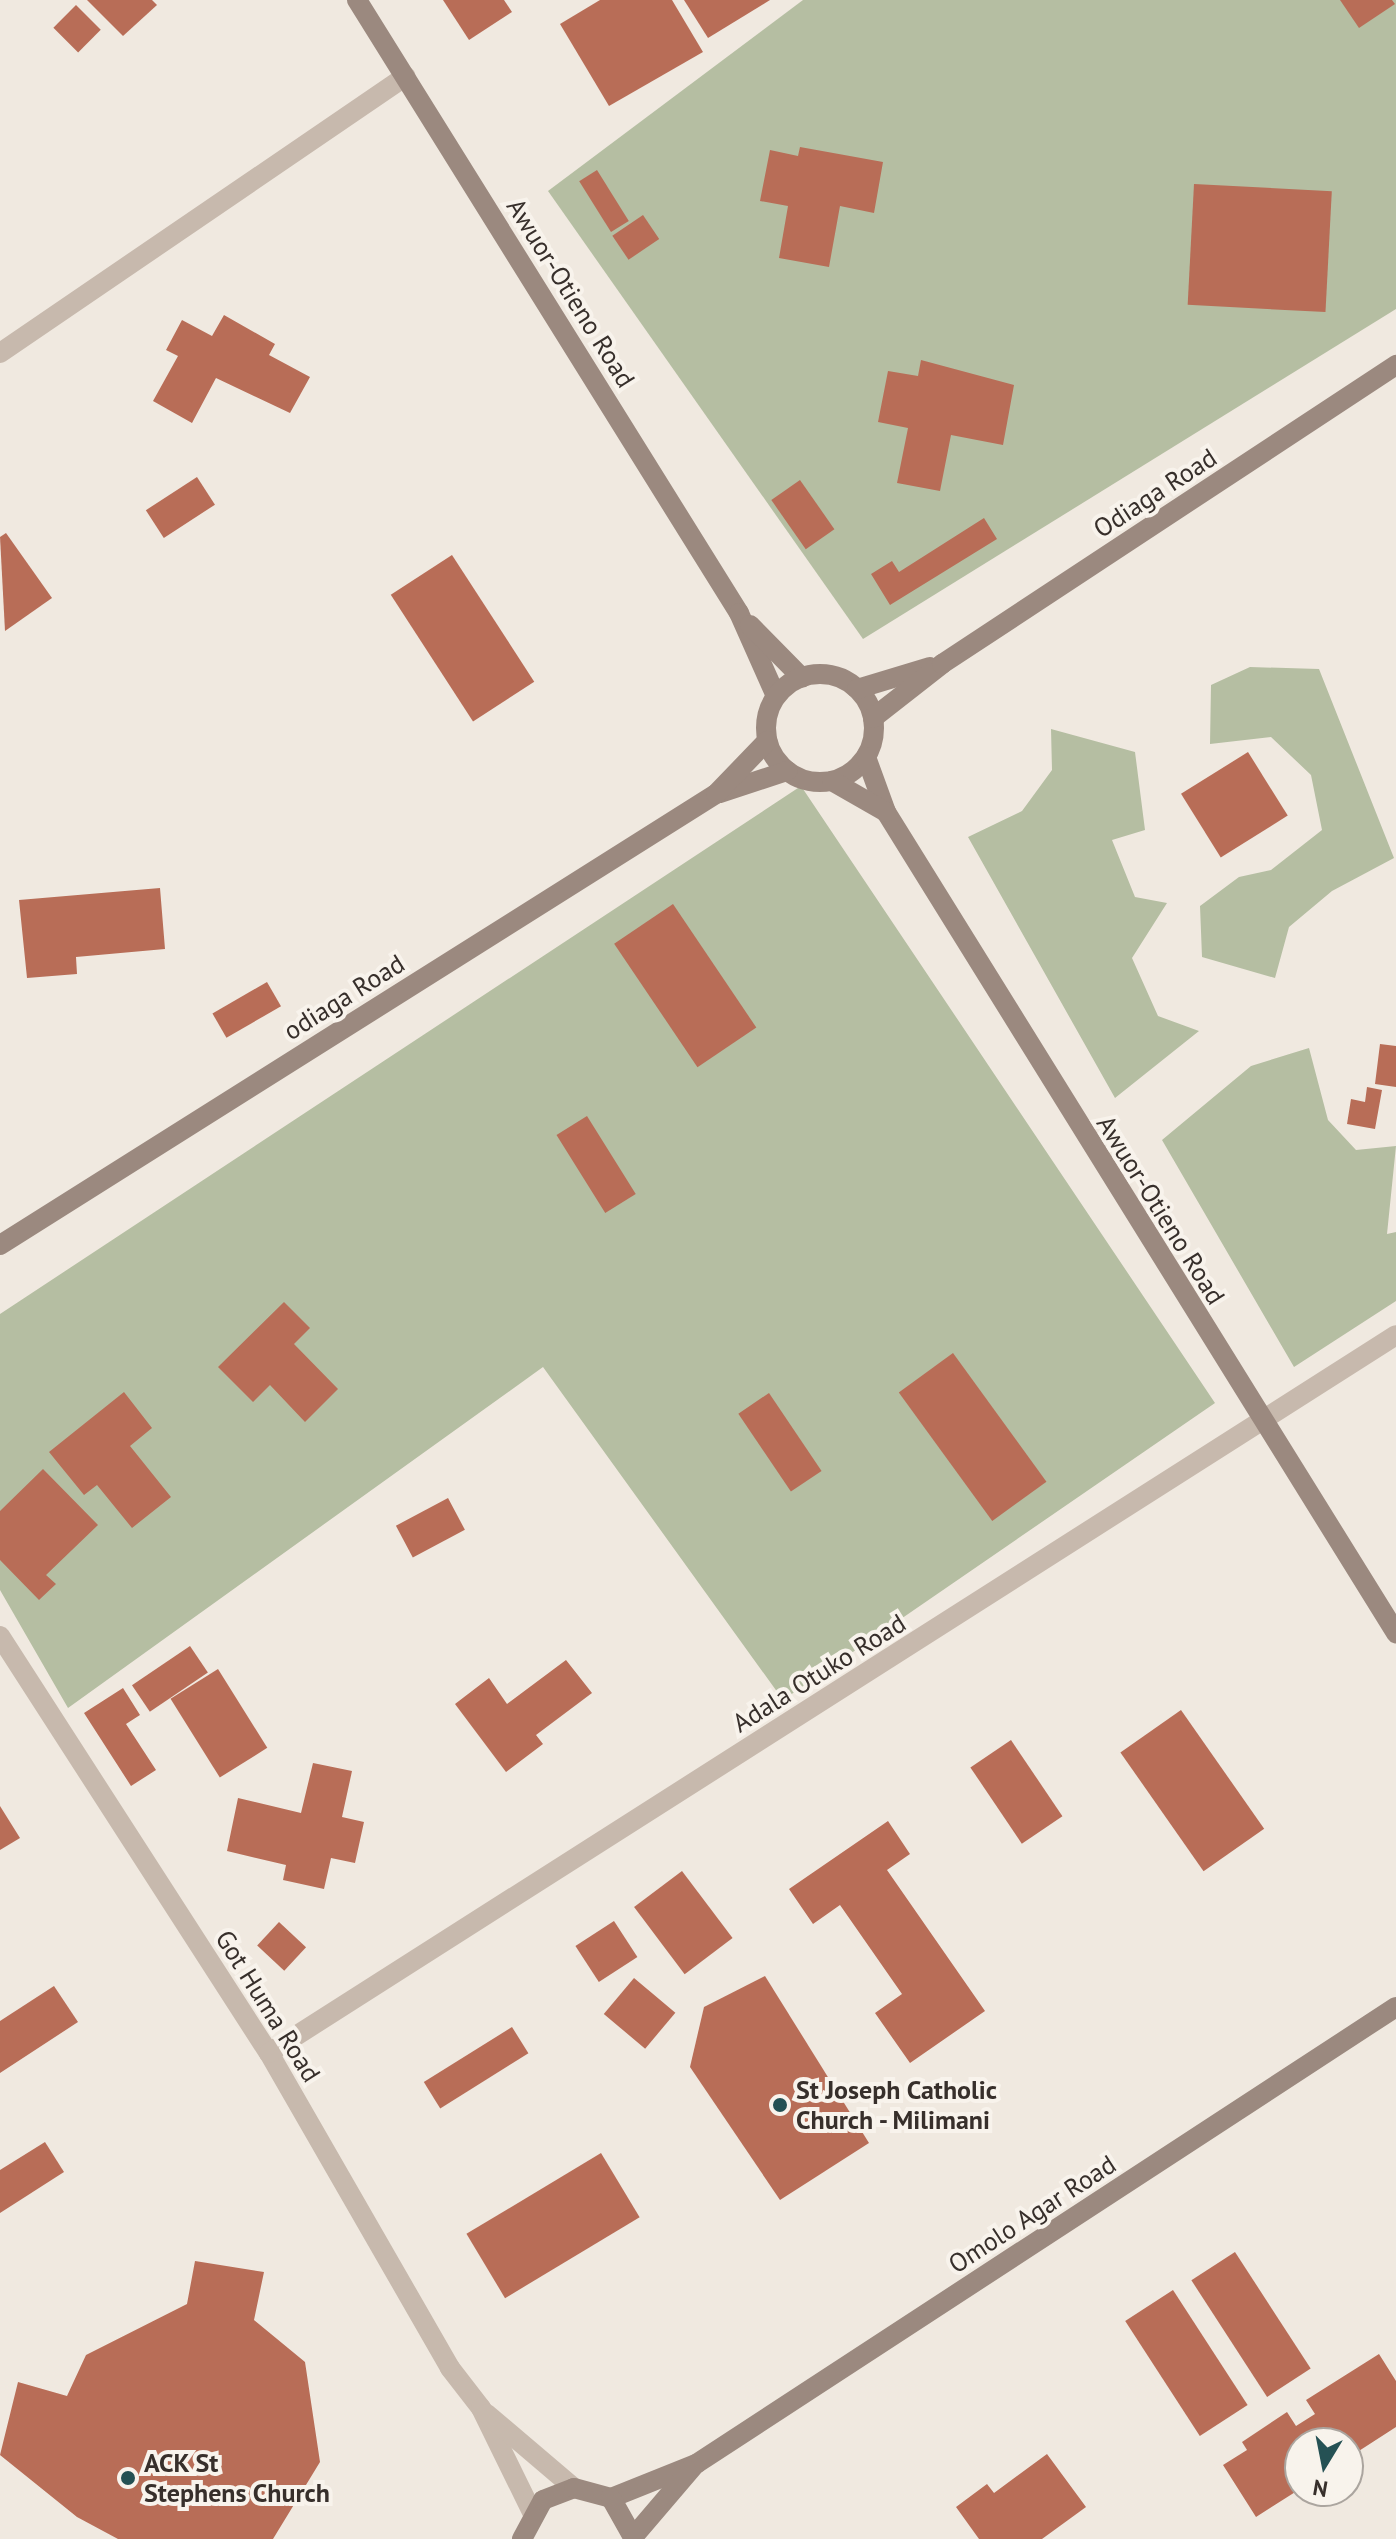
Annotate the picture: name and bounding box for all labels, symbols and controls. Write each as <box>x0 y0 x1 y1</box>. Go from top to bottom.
street label: Awuor-Otieno Road <box>500 193 642 393</box>
street label: Odiaga Road <box>1088 442 1222 544</box>
street label: odiaga Road <box>278 948 410 1046</box>
street label: Awuor-Otieno Road <box>1090 1110 1232 1310</box>
street label: Adala Otuko Road <box>727 1607 911 1739</box>
street label: Got Huma Road <box>209 1924 327 2088</box>
place label: St Joseph Catholic Church - Milimani <box>796 2074 997 2136</box>
marker: St Joseph Catholic Church - Milimani <box>771 2096 789 2114</box>
street label: Omolo Agar Road <box>942 2148 1122 2280</box>
north arrow <box>1284 2427 1364 2507</box>
place label: ACK St Stephens Church <box>144 2447 330 2508</box>
marker: ACK St Stephens Church <box>119 2469 137 2487</box>
text: N <box>1311 2474 1330 2504</box>

